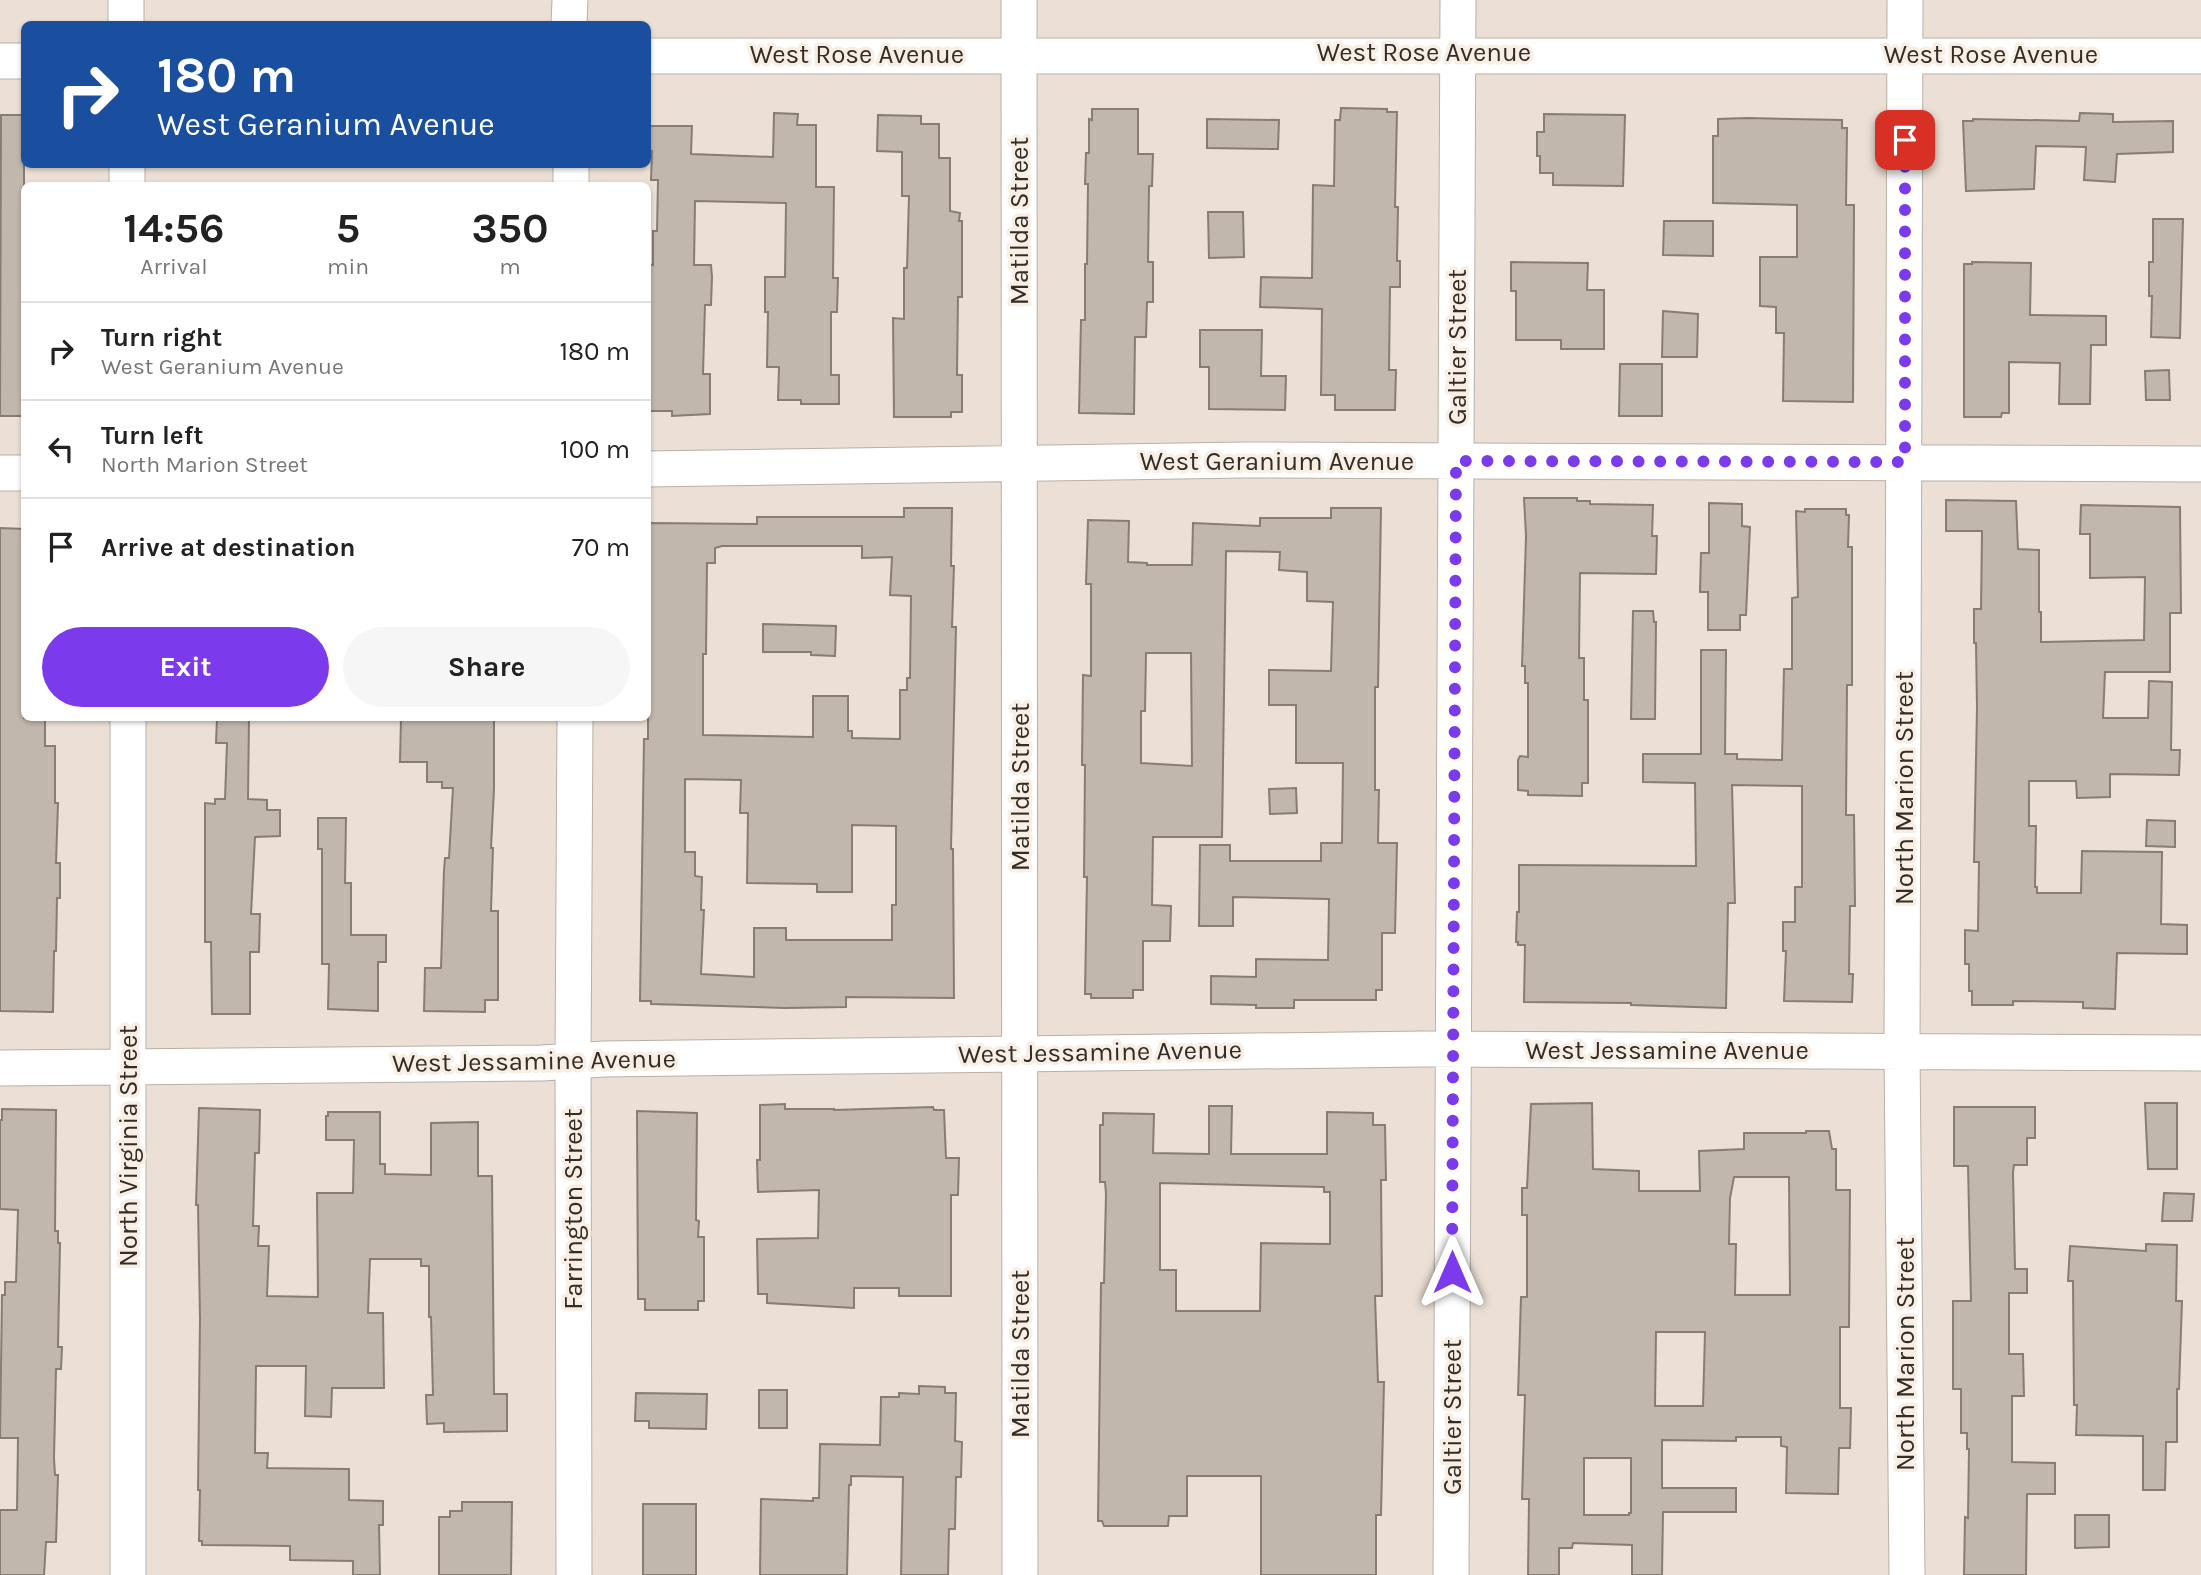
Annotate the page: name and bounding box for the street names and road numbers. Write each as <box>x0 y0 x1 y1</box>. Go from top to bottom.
street label: West Rose Avenue <box>1317 37 1531 68</box>
street label: West Rose Avenue <box>750 39 964 70</box>
street label: West Rose Avenue <box>1884 39 2098 70</box>
street label: Matilda Street <box>1004 137 1035 305</box>
street label: Galtier Street <box>1442 269 1473 425</box>
street label: West Geranium Avenue <box>1140 446 1414 477</box>
street label: North Marion Street <box>1889 671 1920 905</box>
street label: Matilda Street <box>1005 703 1036 871</box>
street label: North Virginia Street <box>113 1025 144 1267</box>
street label: West Jessamine Avenue <box>958 1034 1242 1070</box>
street label: West Jessamine Avenue <box>1525 1035 1809 1066</box>
street label: West Jessamine Avenue <box>392 1043 676 1079</box>
street label: Farrington Street <box>558 1108 589 1310</box>
street label: North Marion Street <box>1890 1237 1921 1471</box>
street label: Matilda Street <box>1005 1270 1036 1438</box>
street label: Galtier Street <box>1437 1339 1468 1495</box>

